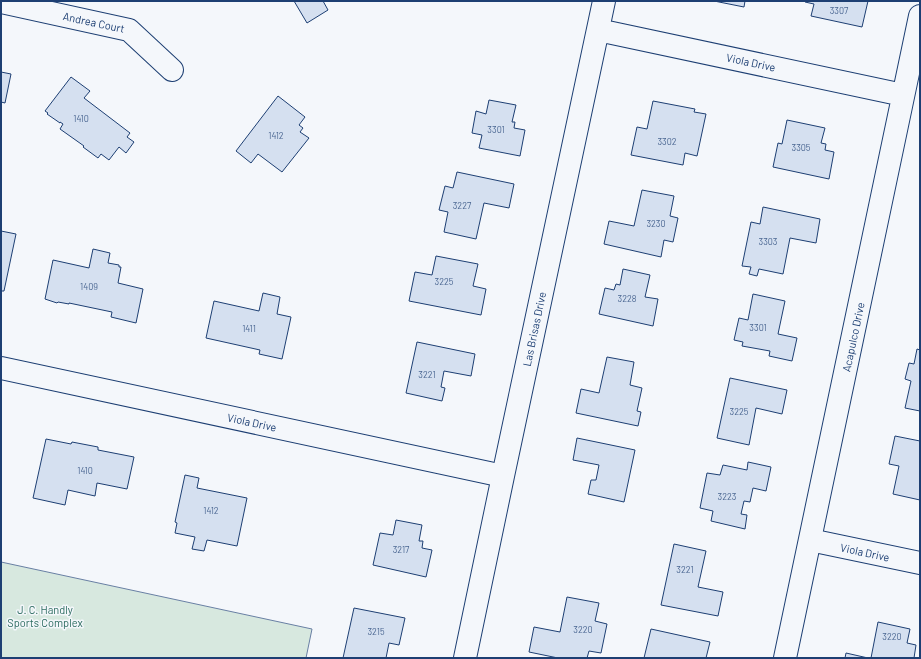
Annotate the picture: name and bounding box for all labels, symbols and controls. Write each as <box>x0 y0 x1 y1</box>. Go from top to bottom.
house number: 3307 <box>830 5 849 16</box>
street label: Andrea Court <box>62 9 126 35</box>
street label: Viola Drive <box>725 50 777 74</box>
house number: 1410 <box>73 113 89 124</box>
house number: 3301 <box>487 124 505 135</box>
house number: 1412 <box>268 130 284 141</box>
house number: 3302 <box>657 136 677 147</box>
house number: 3305 <box>792 142 811 153</box>
house number: 3227 <box>453 200 472 211</box>
house number: 3230 <box>646 218 666 229</box>
house number: 3303 <box>759 236 778 247</box>
house number: 3225 <box>435 276 454 287</box>
house number: 1409 <box>80 281 98 292</box>
street label: Las Brisas Drive <box>520 290 548 368</box>
house number: 3228 <box>618 293 637 304</box>
street label: Acapulco Drive <box>839 301 867 373</box>
house number: 3301 <box>749 322 767 333</box>
house number: 1411 <box>242 323 256 334</box>
house number: 3221 <box>418 369 436 380</box>
house number: 3225 <box>730 406 749 417</box>
street label: Viola Drive <box>226 410 278 434</box>
house number: 1410 <box>77 465 93 476</box>
house number: 3223 <box>718 491 737 502</box>
house number: 1412 <box>203 505 219 516</box>
street label: Viola Drive <box>839 540 891 564</box>
house number: 3217 <box>393 544 410 555</box>
house number: 3221 <box>676 564 694 575</box>
park label: J. C. Handly Sports Complex <box>7 603 83 629</box>
house number: 3220 <box>573 624 593 635</box>
house number: 3215 <box>367 626 385 637</box>
house number: 3220 <box>882 631 902 642</box>

